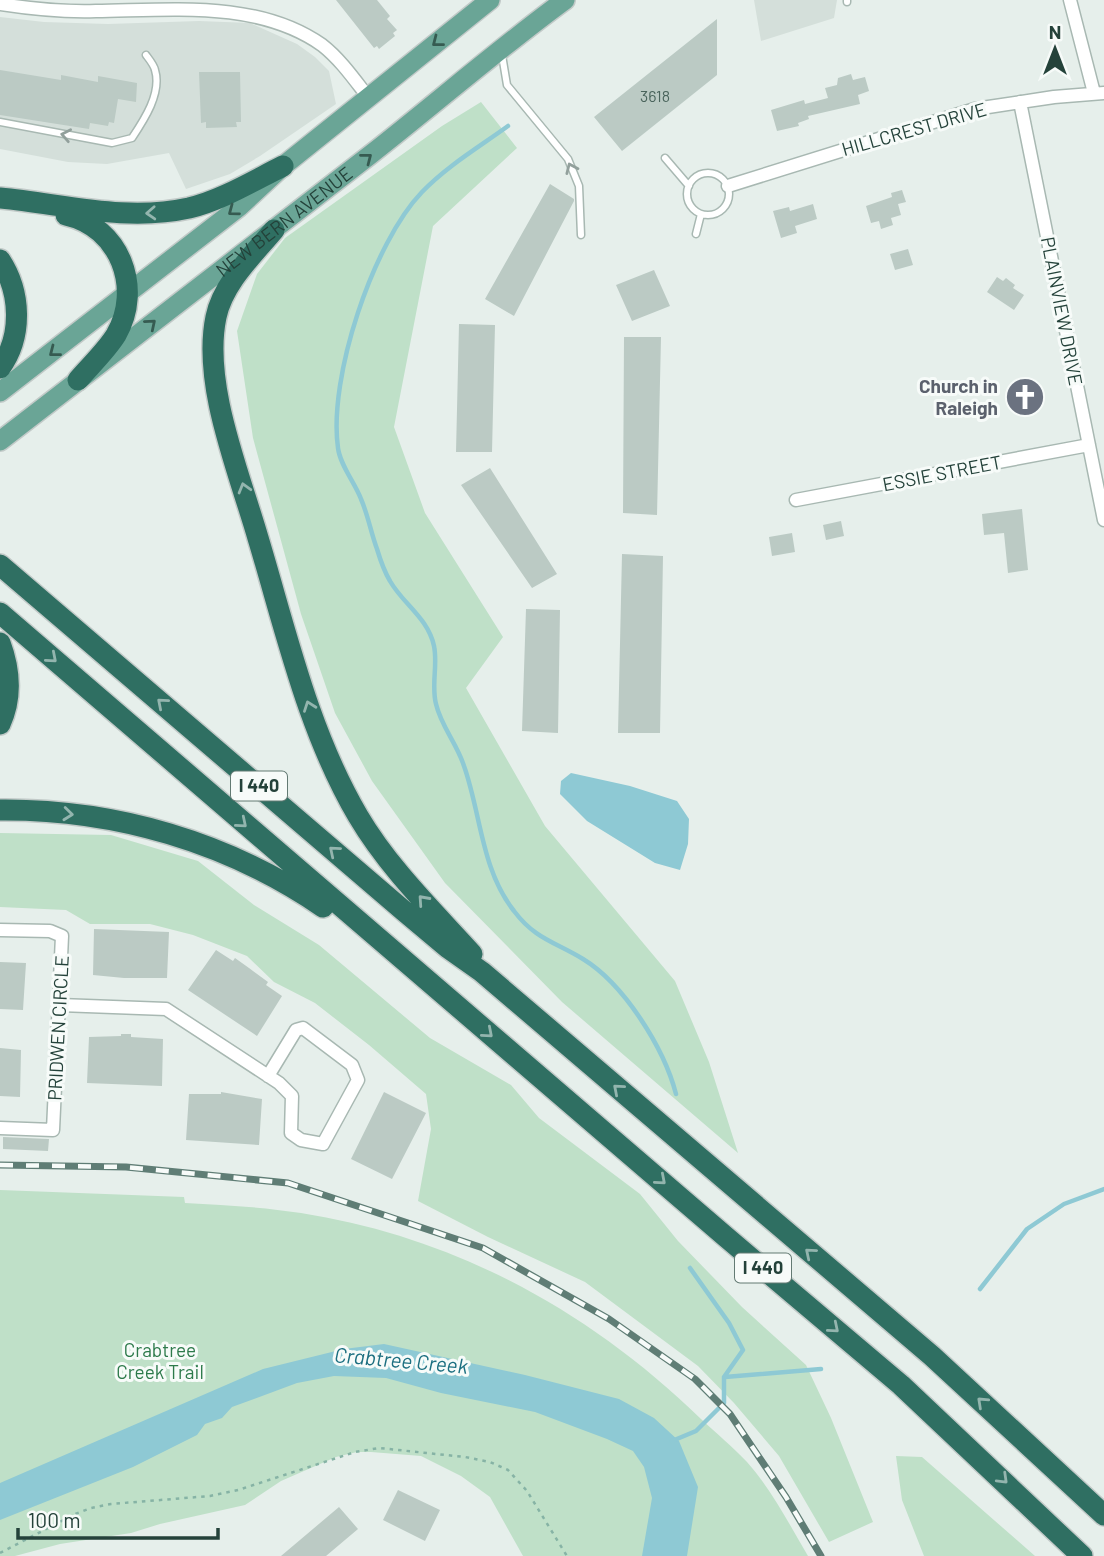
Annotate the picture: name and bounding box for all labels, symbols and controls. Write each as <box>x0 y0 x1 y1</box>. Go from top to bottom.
north arrow <box>1020 14 1090 84</box>
text: N <box>1049 20 1061 43</box>
one-way arrow <box>432 34 444 47</box>
house number: 3618 <box>640 86 670 105</box>
street label: HILLCREST DRIVE <box>839 97 989 160</box>
one-way arrow <box>60 128 72 143</box>
one-way arrow <box>359 153 371 166</box>
street label: NEW BERN AVENUE <box>211 161 357 281</box>
one-way arrow <box>565 163 579 176</box>
one-way arrow <box>228 203 240 216</box>
one-way arrow <box>145 205 156 220</box>
street label: PLAINVIEW DRIVE <box>1037 234 1088 387</box>
one-way arrow <box>143 320 155 333</box>
one-way arrow <box>49 344 62 356</box>
place label: Church in Raleigh <box>919 374 998 419</box>
church icon: Church in Raleigh <box>1004 376 1046 418</box>
street label: ESSIE STREET <box>880 450 1003 495</box>
one-way arrow <box>237 482 252 494</box>
one-way arrow <box>43 650 56 662</box>
one-way arrow <box>157 699 170 711</box>
one-way arrow <box>303 700 317 712</box>
road number: I 440 <box>231 772 287 800</box>
one-way arrow <box>62 807 74 822</box>
one-way arrow <box>235 814 247 827</box>
one-way arrow <box>330 847 342 860</box>
one-way arrow <box>419 895 431 908</box>
street label: PRIDWEN CIRCLE <box>42 955 73 1101</box>
one-way arrow <box>479 1025 492 1037</box>
one-way arrow <box>614 1085 627 1097</box>
one-way arrow <box>652 1172 665 1184</box>
one-way arrow <box>805 1249 818 1261</box>
road number: I 440 <box>735 1254 791 1282</box>
one-way arrow <box>825 1320 838 1332</box>
park label: Crabtree Creek Trail <box>116 1338 204 1383</box>
water label: Crabtree Creek <box>333 1341 470 1378</box>
one-way arrow <box>977 1398 990 1410</box>
one-way arrow <box>995 1471 1008 1484</box>
scale bar <box>18 1496 217 1540</box>
text: 100 m <box>28 1507 81 1532</box>

